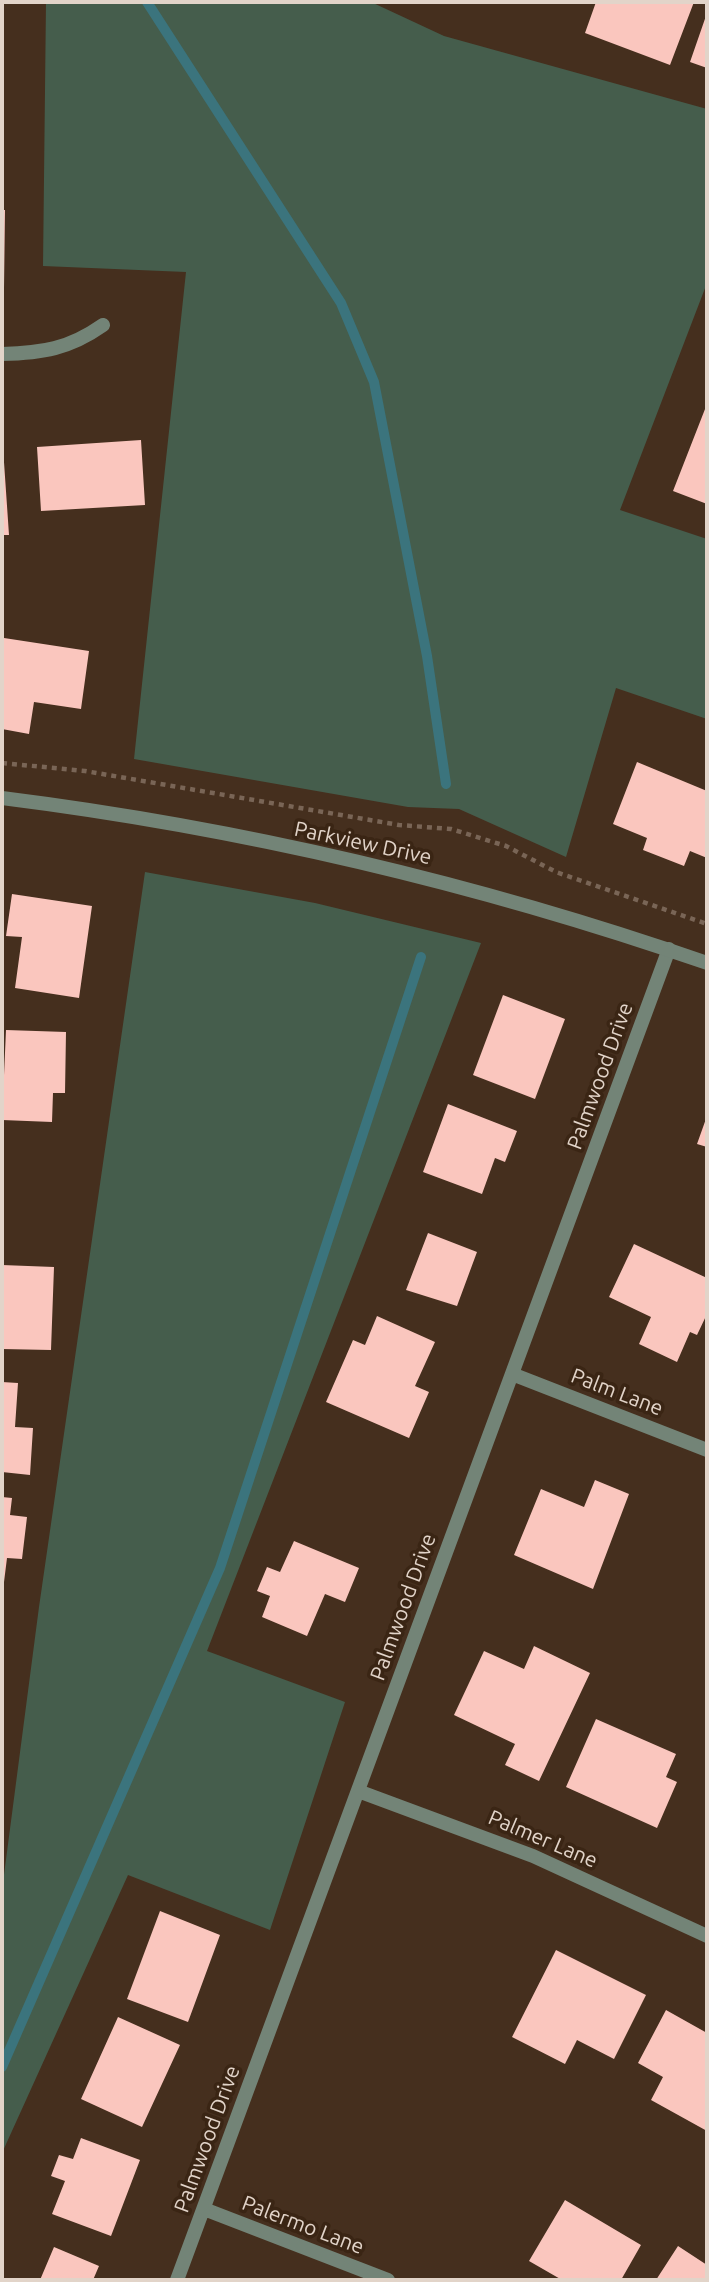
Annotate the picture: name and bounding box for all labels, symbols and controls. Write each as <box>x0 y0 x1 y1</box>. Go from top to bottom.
street label: Parkview Drive <box>292 816 434 870</box>
street label: Palmwood Drive <box>562 999 638 1153</box>
street label: Palm Lane <box>567 1363 667 1421</box>
street label: Palmwood Drive <box>365 1530 441 1684</box>
street label: Palmer Lane <box>485 1805 601 1873</box>
street label: Palmwood Drive <box>169 2062 245 2216</box>
street label: Palermo Lane <box>238 2190 368 2260</box>

